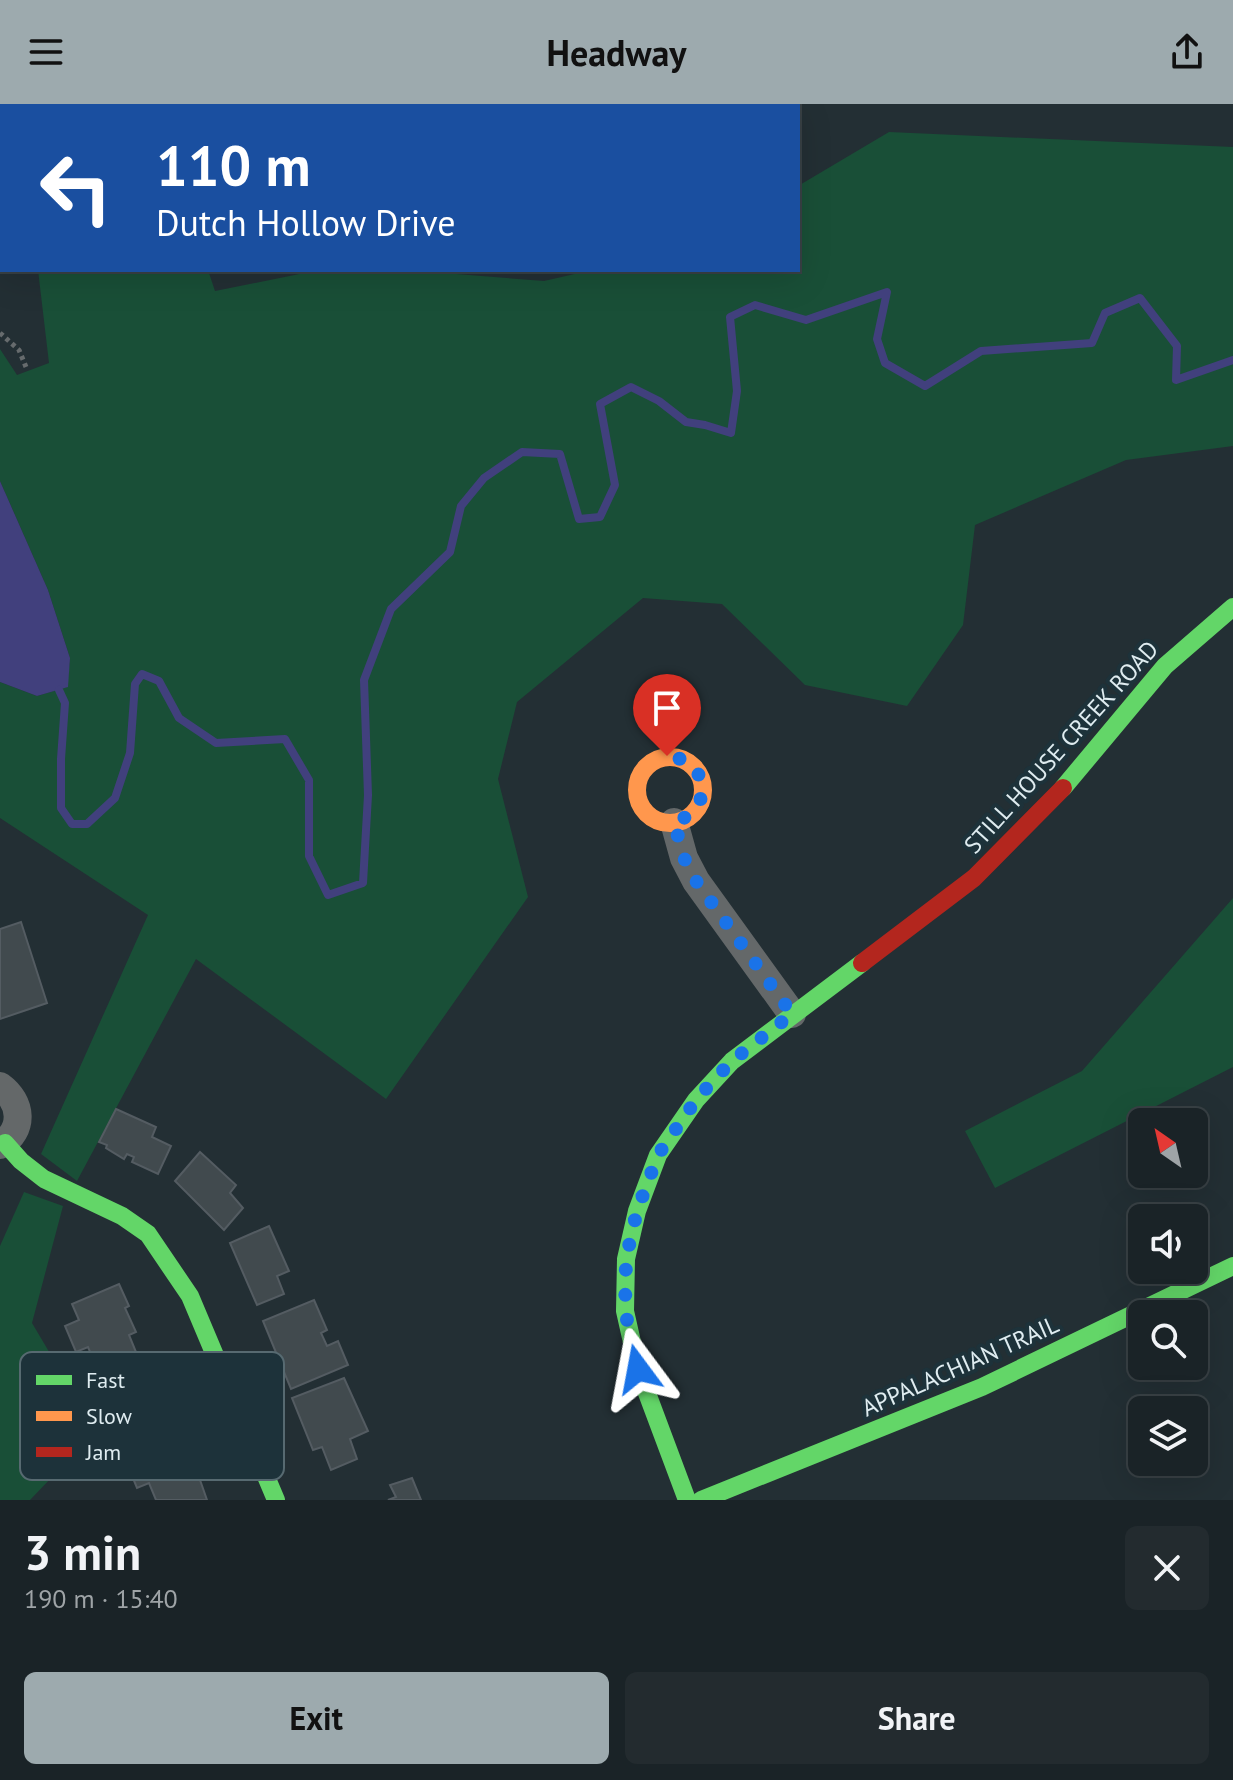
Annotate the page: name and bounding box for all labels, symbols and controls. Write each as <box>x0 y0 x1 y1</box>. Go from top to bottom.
text: Headway <box>546 29 687 76</box>
icon: menu <box>24 30 68 74</box>
icon: share <box>1165 30 1209 74</box>
text: 110 m <box>156 129 311 201</box>
icon: left <box>24 136 128 240</box>
text: Dutch Hollow Drive <box>156 199 456 246</box>
street label: STILL HOUSE CREEK ROAD <box>957 634 1165 860</box>
pin <box>633 674 701 756</box>
icon: arrive <box>645 686 689 730</box>
north arrow <box>1128 1108 1208 1188</box>
map controls <box>1128 1108 1208 1476</box>
button: sound <box>1128 1204 1208 1284</box>
button: search <box>1128 1300 1208 1380</box>
street label: APPALACHIAN TRAIL <box>857 1309 1063 1423</box>
position arrow <box>596 1327 680 1411</box>
legend <box>20 1352 284 1480</box>
text: Fast <box>86 1366 126 1394</box>
button: layers <box>1128 1396 1208 1476</box>
text: Slow <box>86 1402 132 1430</box>
text: Jam <box>85 1438 121 1466</box>
text: 3 min <box>24 1521 141 1583</box>
button: close <box>1125 1526 1209 1610</box>
text: 190 m · 15:40 <box>24 1582 178 1615</box>
button: Exit <box>24 1672 609 1764</box>
button: Share <box>625 1672 1209 1764</box>

